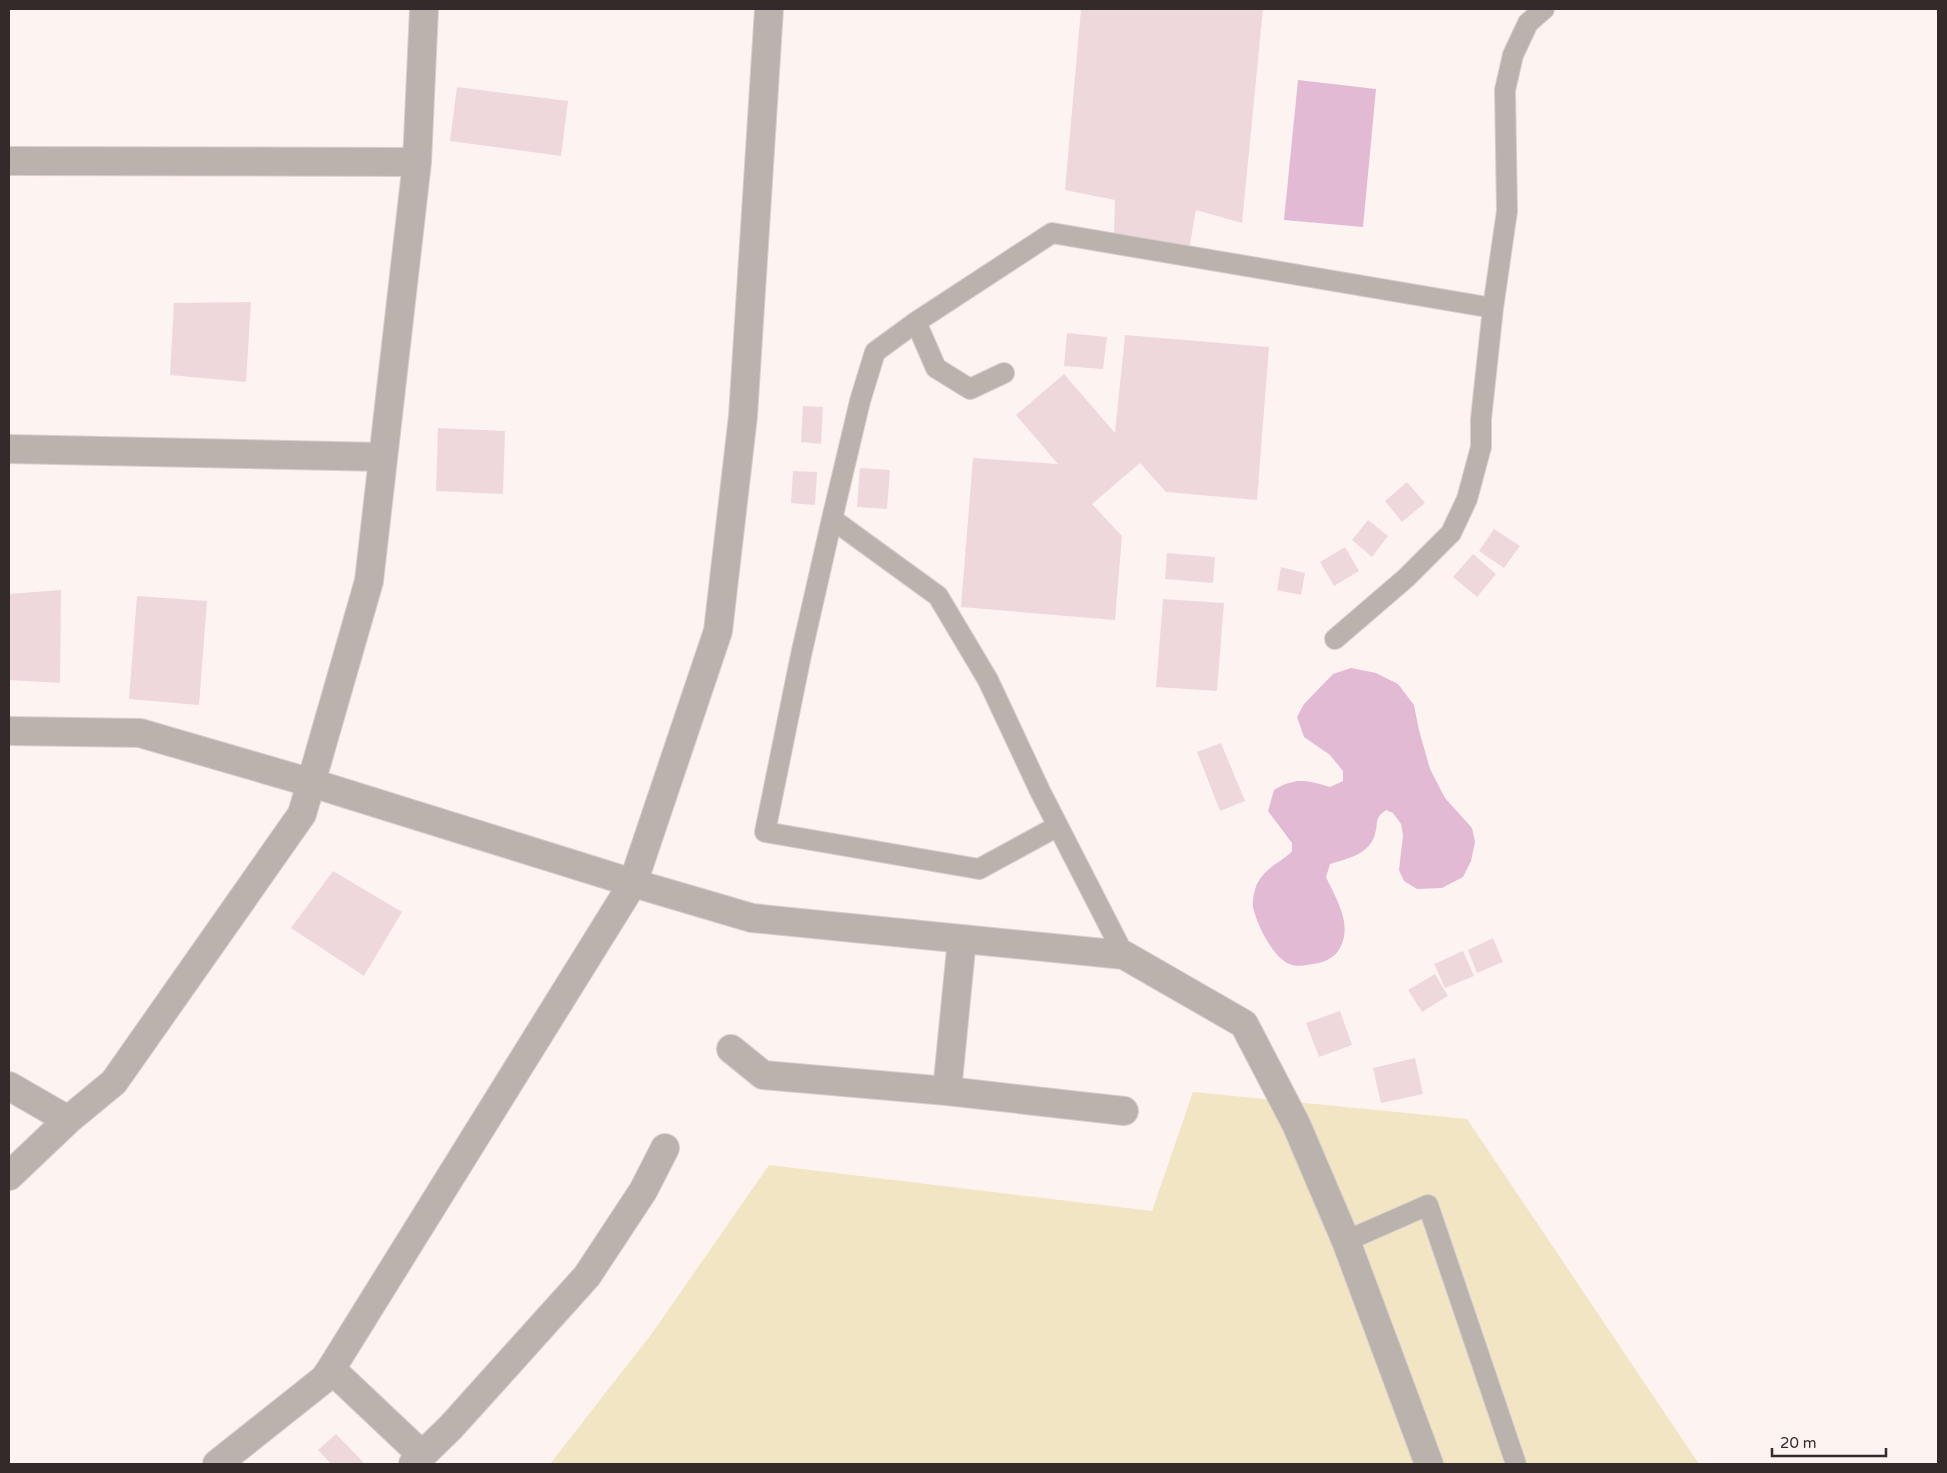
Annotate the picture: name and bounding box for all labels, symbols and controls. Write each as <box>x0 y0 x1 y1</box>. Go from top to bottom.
scale bar <box>1772 1426 1886 1458</box>
text: 20 m <box>1780 1434 1817 1452</box>

